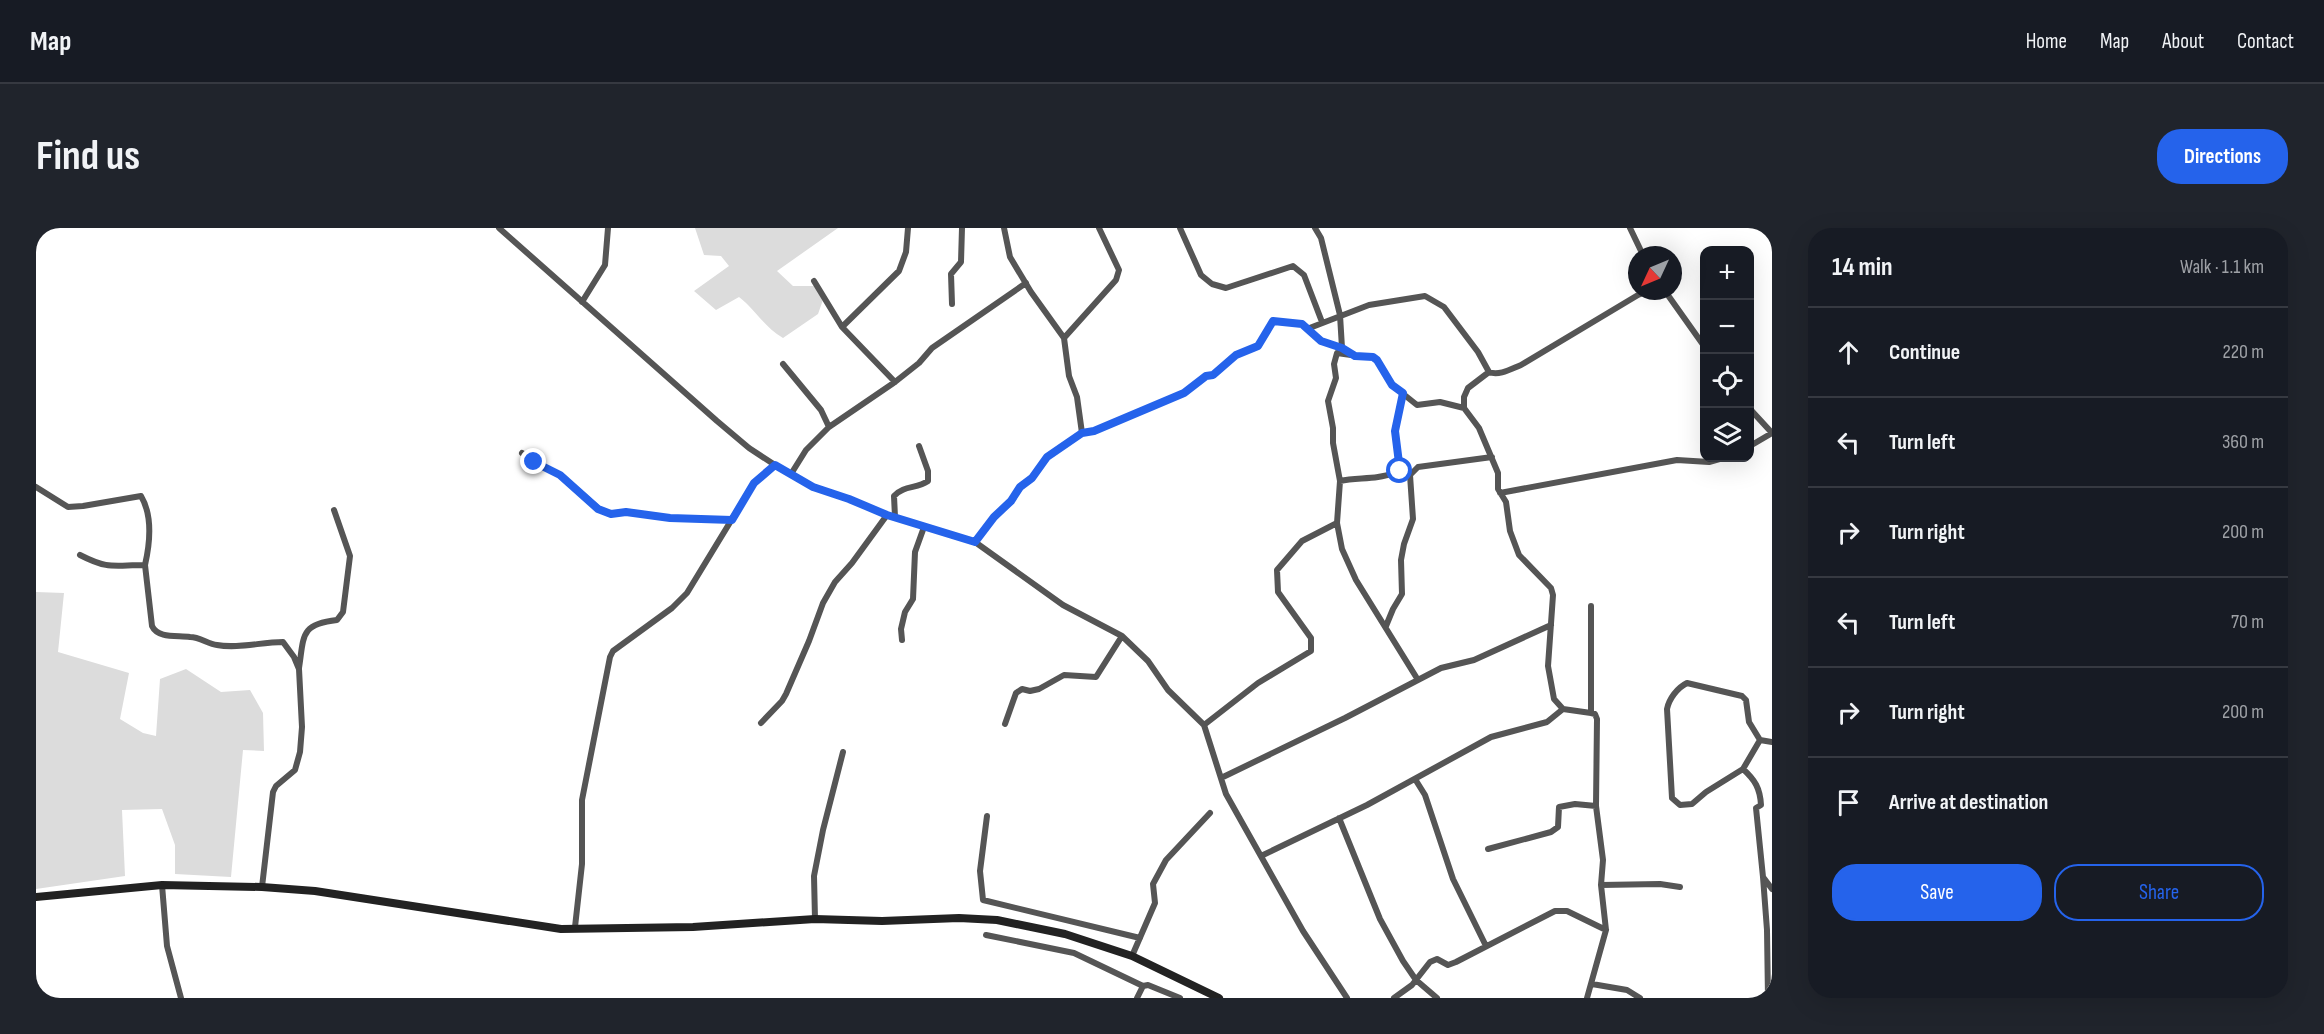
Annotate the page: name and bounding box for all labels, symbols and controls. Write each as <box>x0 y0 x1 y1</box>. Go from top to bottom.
text: Map <box>30 25 71 58</box>
text: Home <box>2026 29 2067 54</box>
text: Map <box>2100 29 2129 54</box>
text: About <box>2162 29 2204 54</box>
text: Contact <box>2237 29 2294 54</box>
button: Directions <box>2157 129 2288 184</box>
text: Find us <box>36 131 140 182</box>
north arrow <box>1628 246 1682 300</box>
map controls <box>1700 246 1754 462</box>
button: + <box>1700 246 1754 300</box>
text: 14 min <box>1832 252 1893 283</box>
text: Walk · 1.1 km <box>2180 255 2264 279</box>
button: − <box>1700 300 1754 354</box>
icon: ahead <box>1832 336 1865 369</box>
text: Continue <box>1889 339 1960 366</box>
text: 220 m <box>2223 340 2264 364</box>
button: locate <box>1700 354 1754 408</box>
button: layers <box>1700 408 1754 462</box>
icon: left <box>1832 426 1865 459</box>
text: Turn left <box>1889 429 1955 456</box>
text: 360 m <box>2222 430 2264 454</box>
route end <box>520 448 546 474</box>
route start <box>1386 457 1412 483</box>
icon: right <box>1832 516 1865 549</box>
text: Turn right <box>1889 519 1965 546</box>
text: 200 m <box>2222 520 2264 544</box>
icon: left <box>1832 606 1865 639</box>
text: Turn left <box>1889 609 1955 636</box>
text: 70 m <box>2231 610 2264 634</box>
icon: right <box>1832 696 1865 729</box>
text: Turn right <box>1889 699 1965 726</box>
text: 200 m <box>2222 700 2264 724</box>
icon: arrive <box>1832 786 1865 819</box>
text: Arrive at destination <box>1889 789 2048 816</box>
button: Save <box>1832 864 2042 921</box>
button: Share <box>2054 864 2264 921</box>

